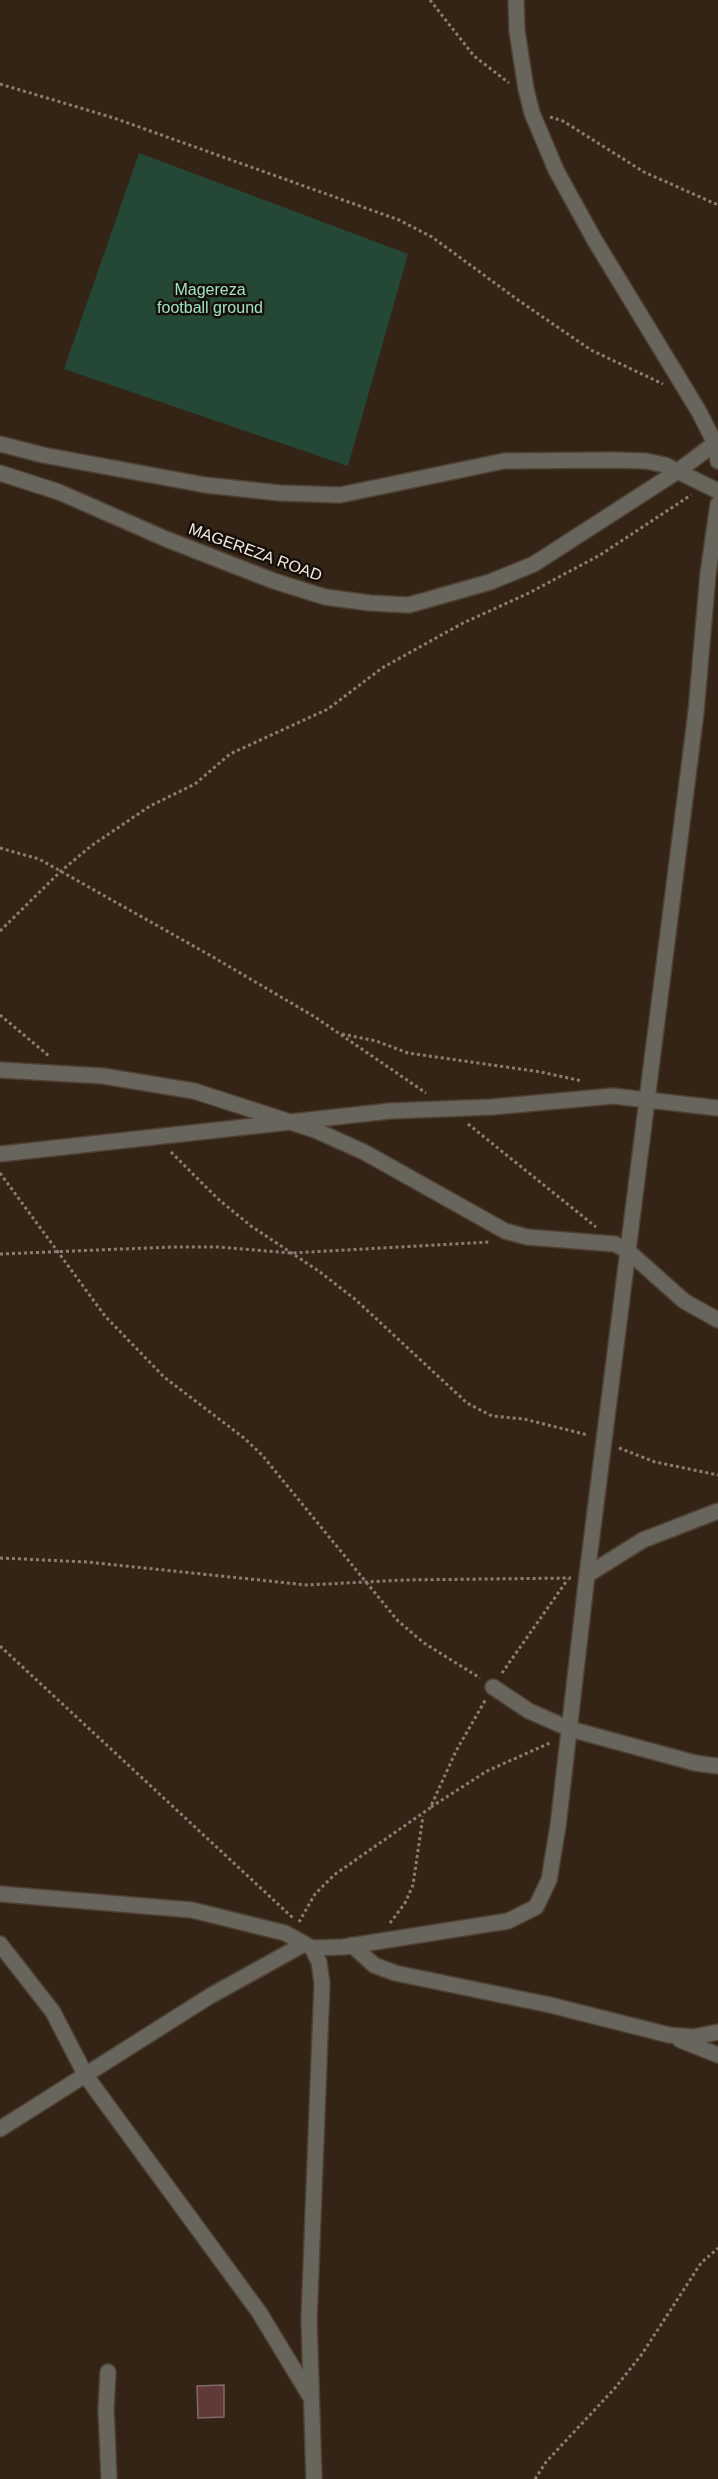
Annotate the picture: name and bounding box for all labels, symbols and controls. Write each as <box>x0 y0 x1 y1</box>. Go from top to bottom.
park label: Magereza football ground <box>157 281 263 319</box>
street label: MAGEREZA ROAD <box>186 520 324 586</box>

